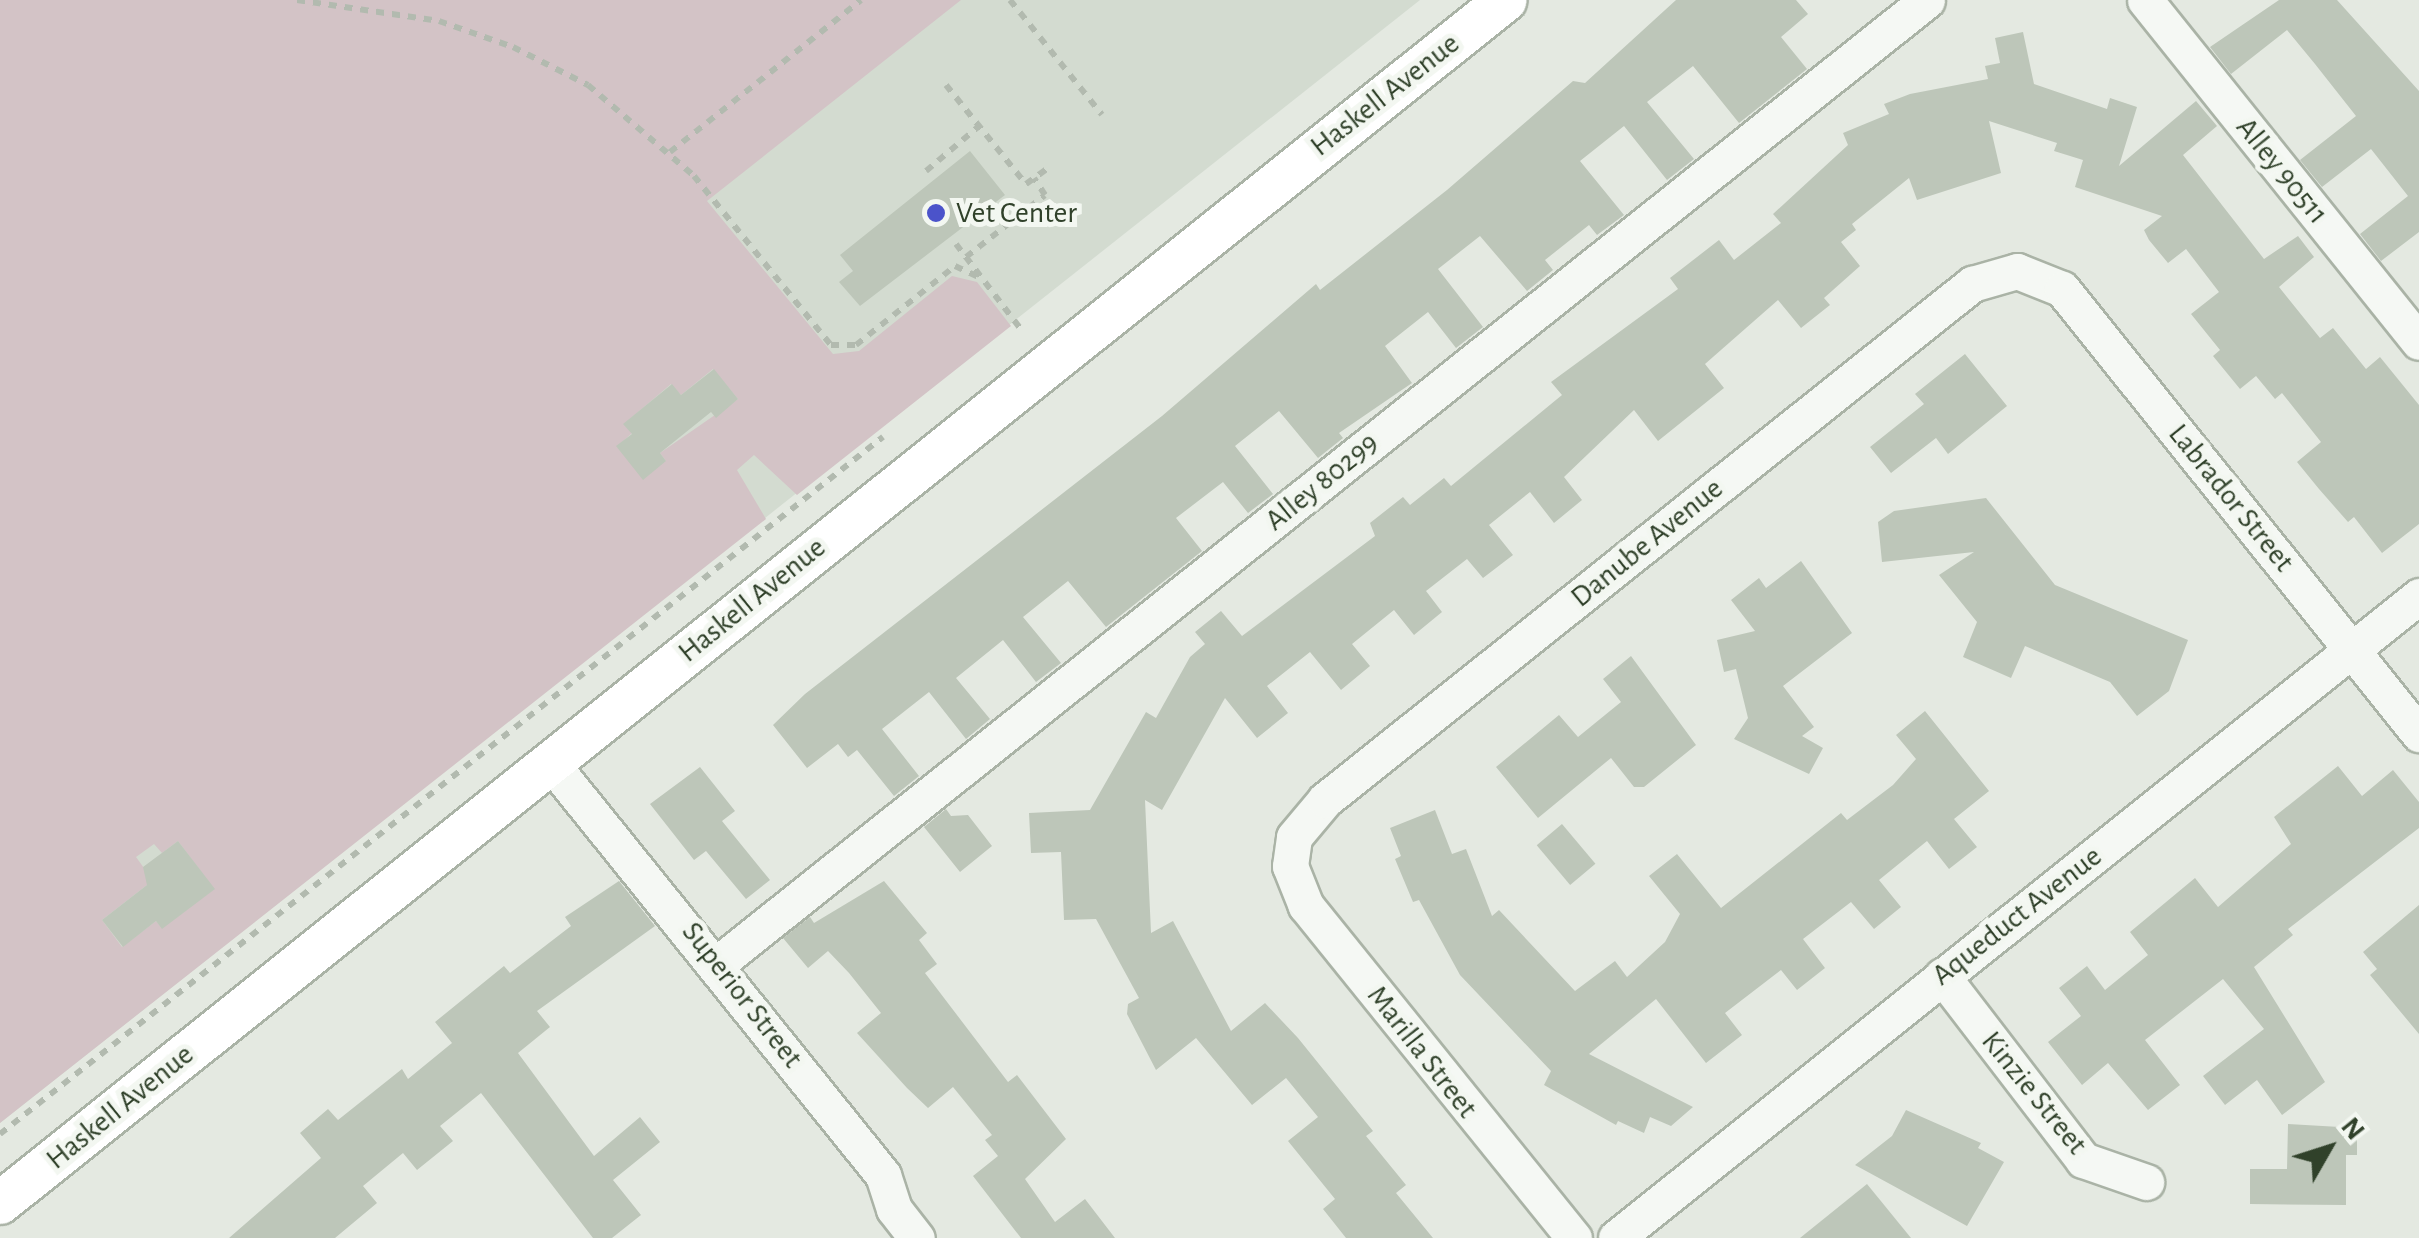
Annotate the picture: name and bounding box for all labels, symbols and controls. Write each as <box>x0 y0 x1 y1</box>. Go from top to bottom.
street label: Haskell Avenue <box>1303 26 1467 164</box>
street label: Alley 90511 <box>2228 110 2336 232</box>
place label: Vet Center <box>956 195 1077 231</box>
marker: Vet Center <box>925 202 947 224</box>
street label: Labrador Street <box>2160 417 2302 579</box>
street label: Alley 80299 <box>1258 425 1386 539</box>
street label: Danube Avenue <box>1564 471 1730 615</box>
street label: Haskell Avenue <box>671 530 833 670</box>
street label: Aqueduct Avenue <box>1925 839 2109 993</box>
street label: Superior Street <box>674 915 810 1075</box>
street label: Marilla Street <box>1359 979 1485 1125</box>
street label: Kinzie Street <box>1973 1024 2095 1162</box>
street label: Haskell Avenue <box>39 1037 201 1177</box>
north arrow <box>2279 1098 2379 1198</box>
text: N <box>2335 1113 2369 1145</box>

